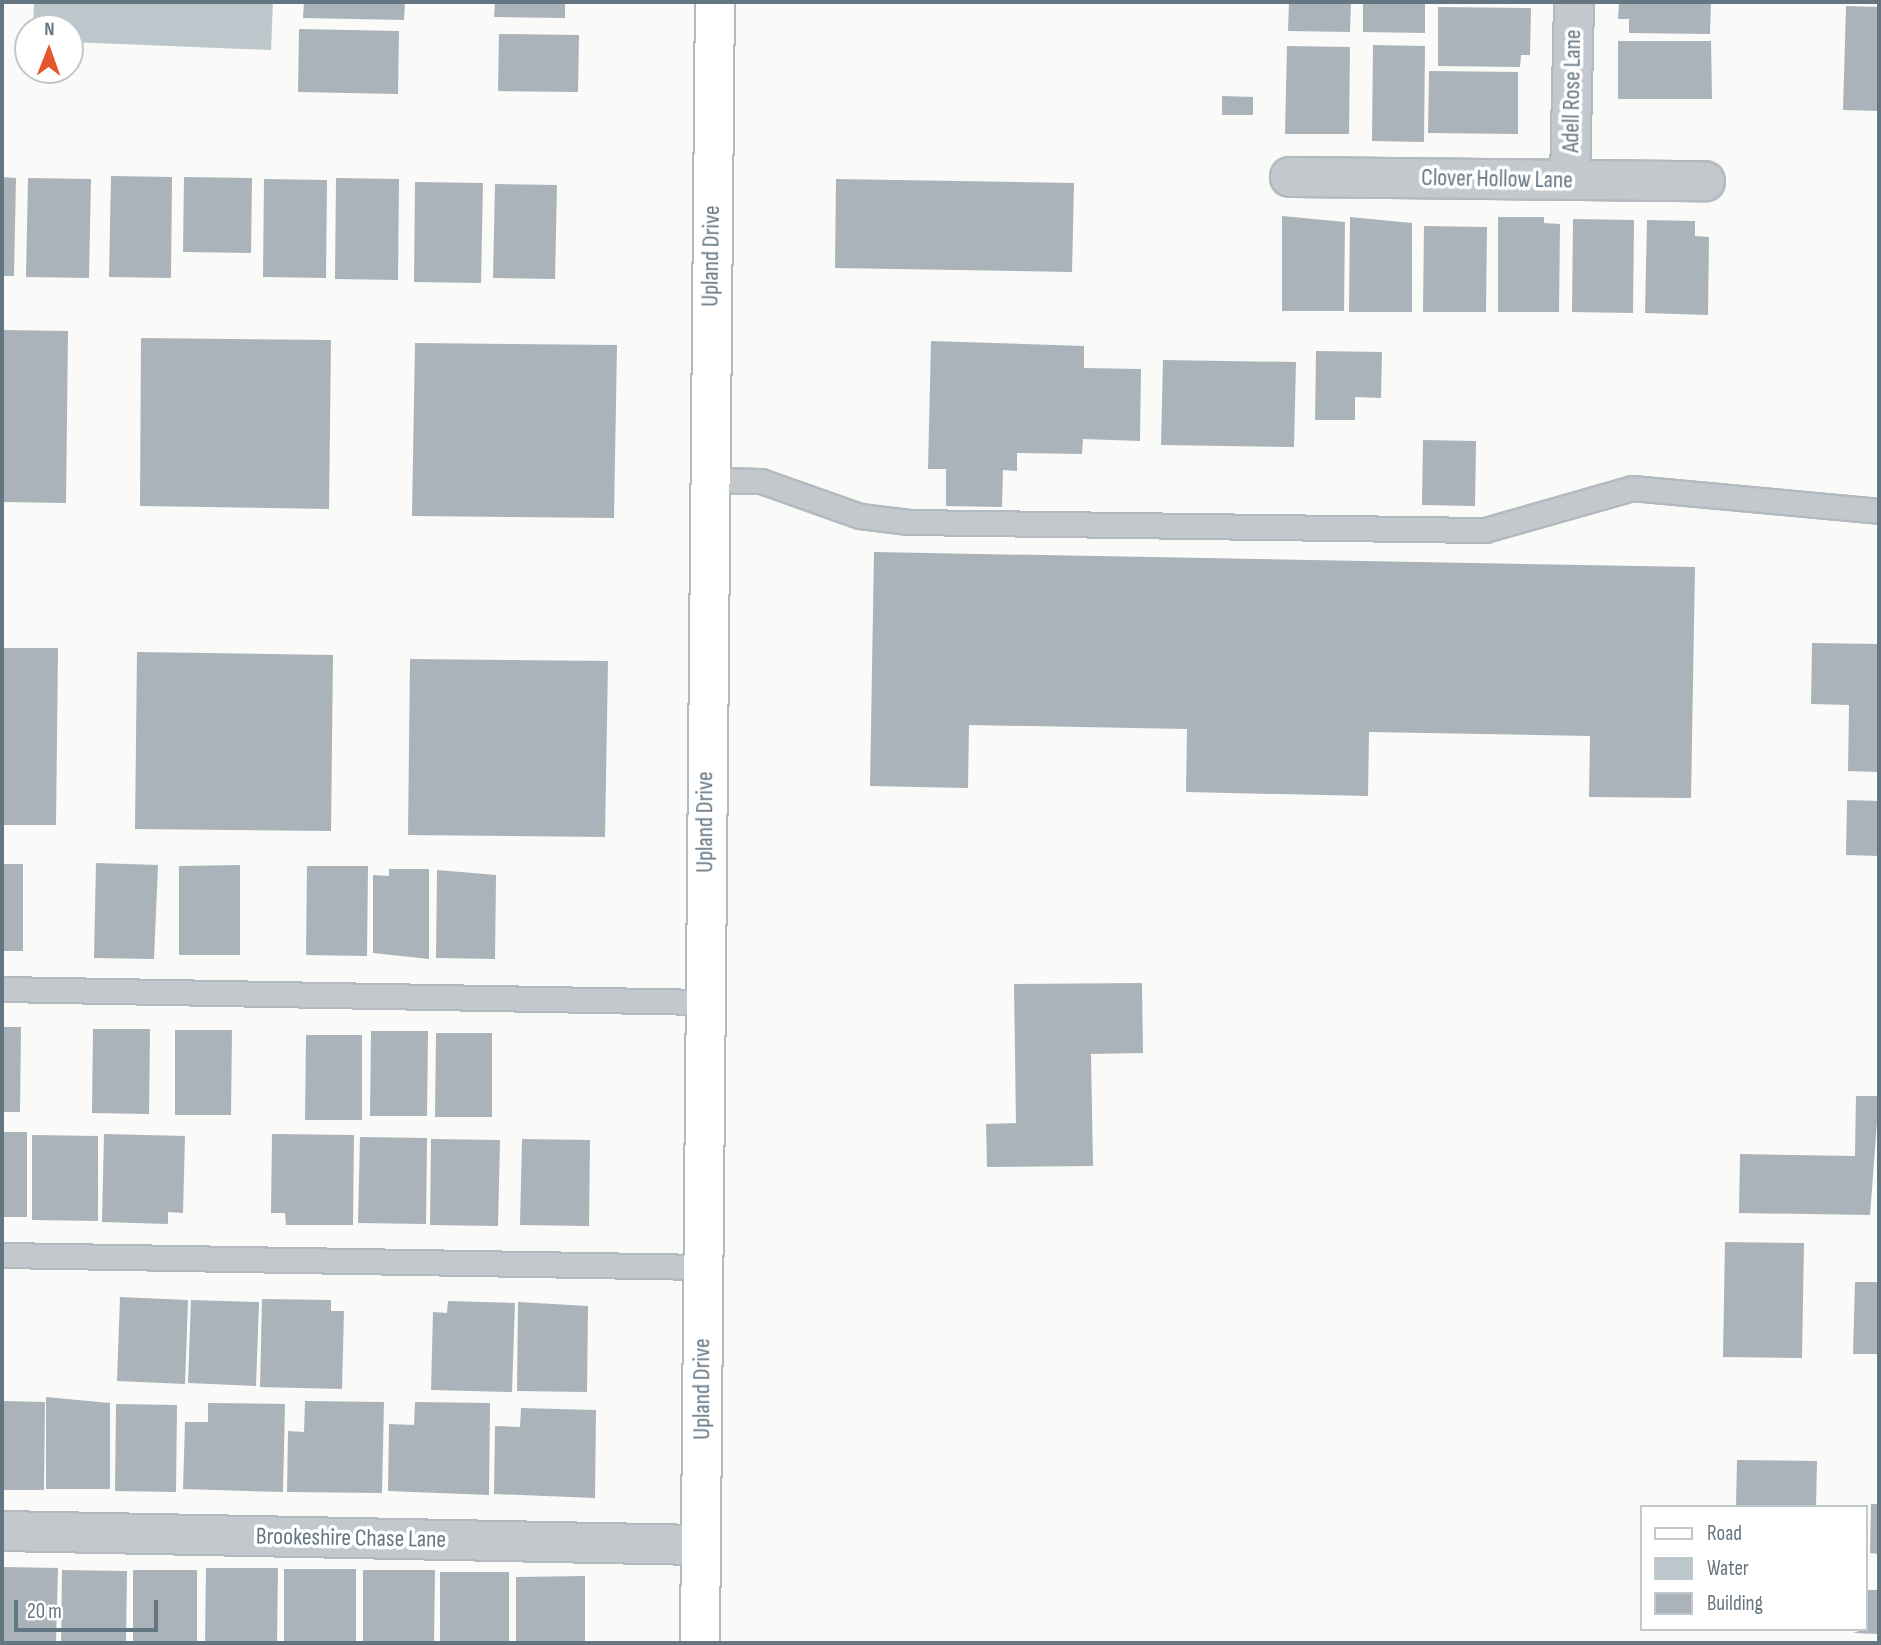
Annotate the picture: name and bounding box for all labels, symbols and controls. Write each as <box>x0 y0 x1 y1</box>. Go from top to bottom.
north arrow <box>14 14 84 84</box>
text: N <box>44 18 55 41</box>
street label: Adell Rose Lane <box>1557 29 1587 153</box>
street label: Clover Hollow Lane <box>1421 163 1573 195</box>
street label: Upland Drive <box>696 205 726 307</box>
street label: Upland Drive <box>691 771 719 873</box>
street label: Upland Drive <box>688 1338 716 1440</box>
legend <box>1640 1505 1867 1631</box>
text: Road <box>1707 1521 1742 1546</box>
street label: Brookeshire Chase Lane <box>256 1522 446 1554</box>
text: Water <box>1707 1556 1749 1581</box>
scale bar <box>18 1586 161 1630</box>
text: Building <box>1707 1591 1763 1616</box>
text: 20 m <box>27 1599 62 1624</box>

